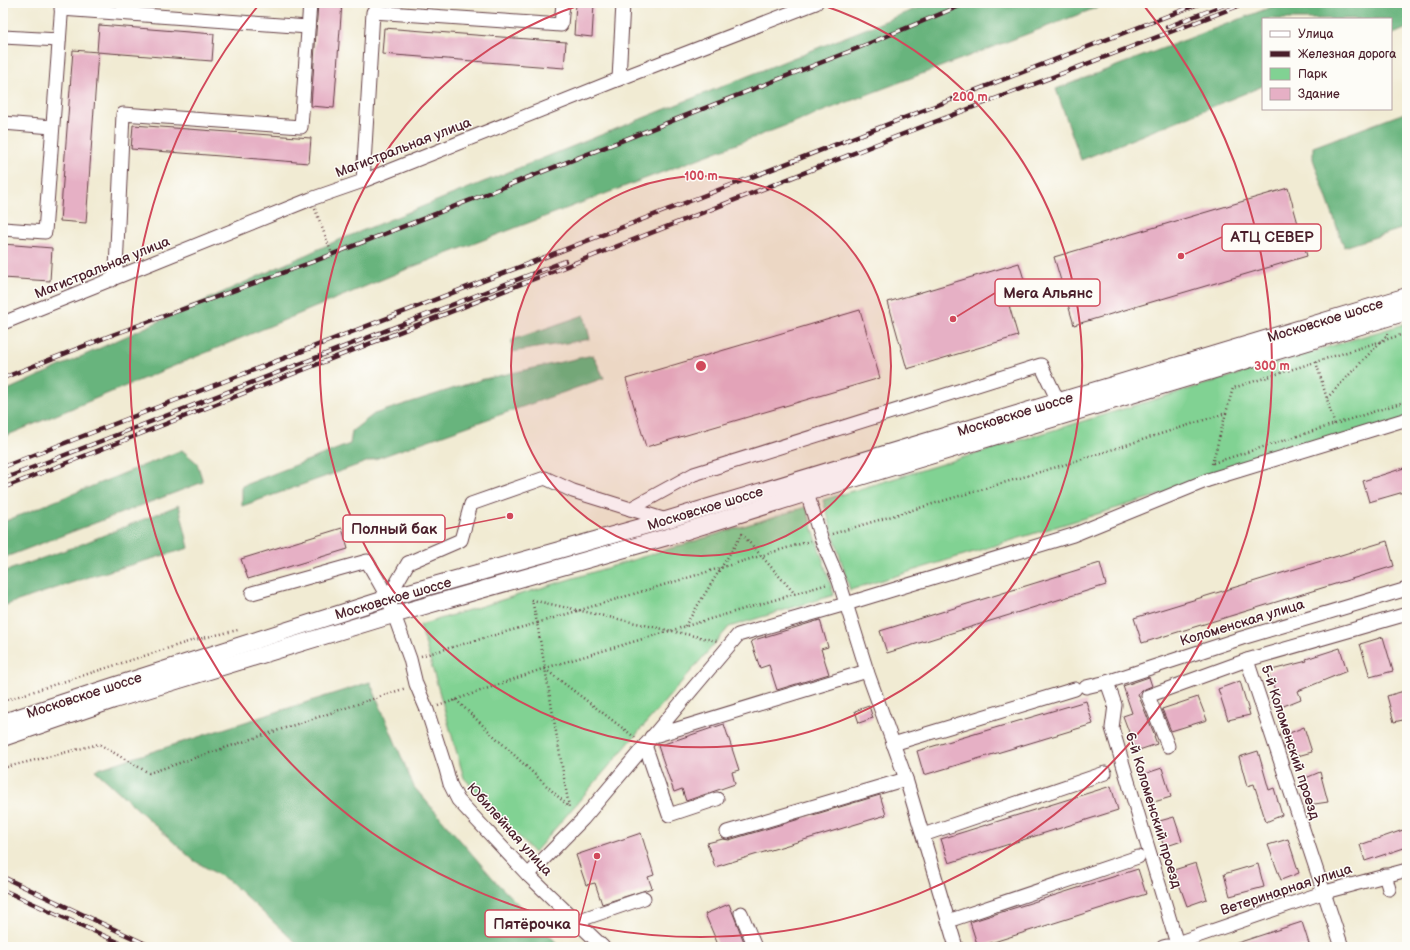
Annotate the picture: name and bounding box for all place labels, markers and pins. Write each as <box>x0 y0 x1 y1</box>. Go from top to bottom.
callout: АТЦ СЕВЕР <box>1222 224 1321 251</box>
callout: Мега Альянс <box>995 279 1100 306</box>
centre of rings <box>694 359 708 373</box>
callout: Полный бак <box>343 515 445 542</box>
callout: Пятёрочка <box>485 910 579 937</box>

